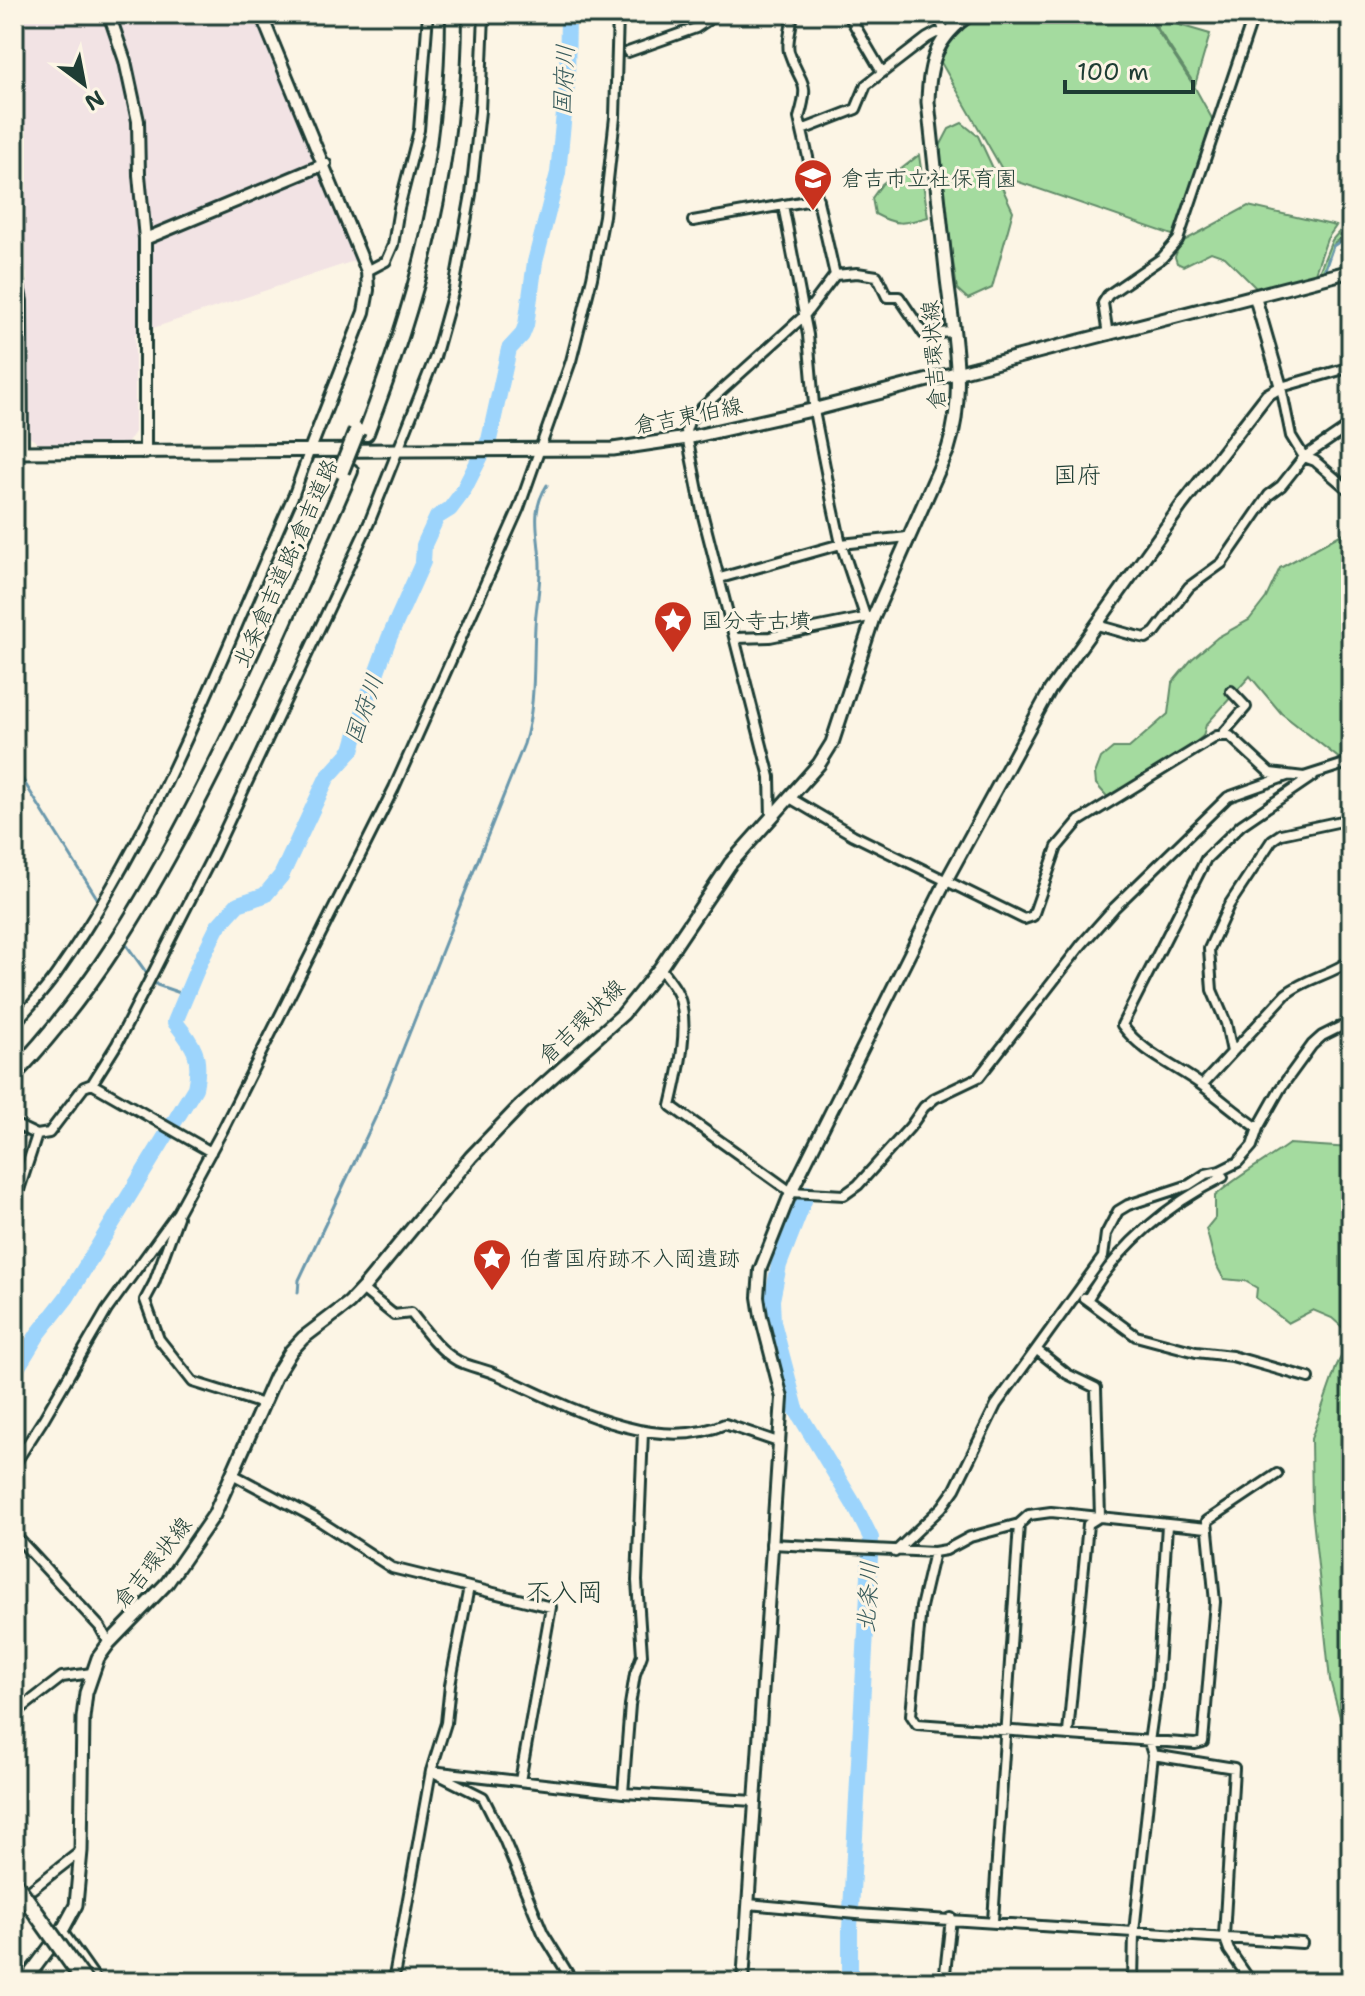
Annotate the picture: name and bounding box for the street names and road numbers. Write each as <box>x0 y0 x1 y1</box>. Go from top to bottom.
street label: 倉吉環状線 <box>915 299 952 411</box>
street label: 倉吉東伯線 <box>631 391 745 440</box>
street label: 北条倉吉道路;倉吉道路 <box>226 454 345 672</box>
street label: 倉吉環状線 <box>532 973 631 1070</box>
street label: 倉吉環状線 <box>107 1510 198 1614</box>

